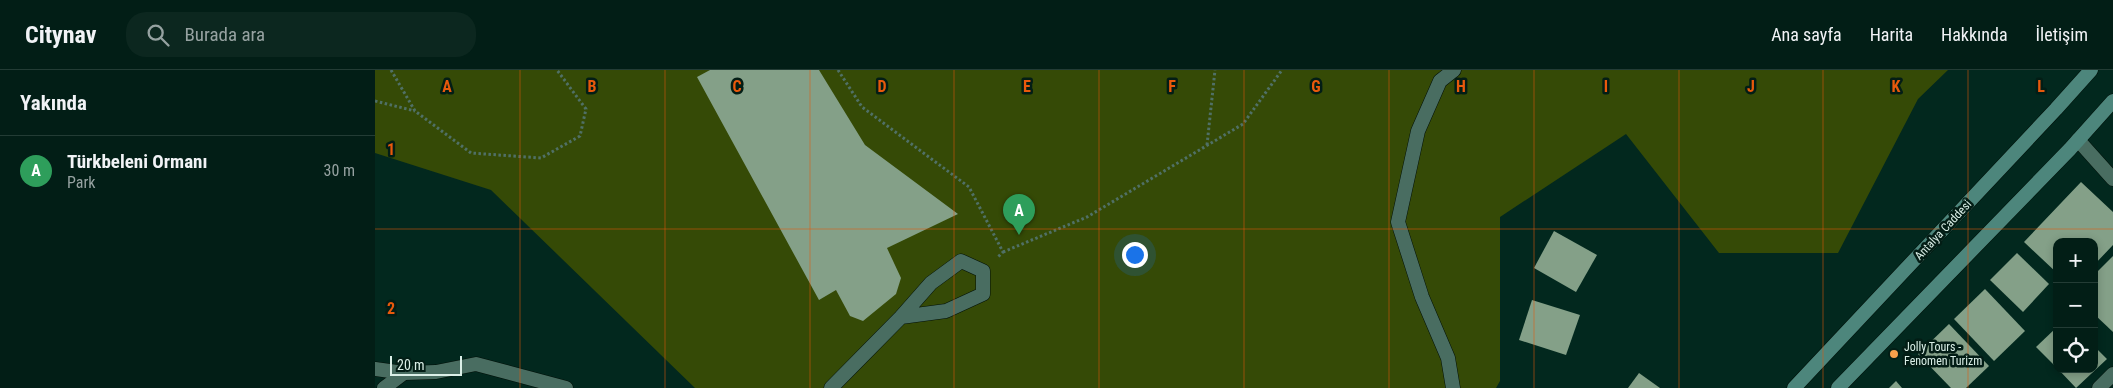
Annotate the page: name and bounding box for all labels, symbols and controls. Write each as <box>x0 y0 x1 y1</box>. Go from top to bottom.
search box <box>126 12 476 57</box>
text: Citynav <box>25 21 96 49</box>
icon: search <box>144 21 172 49</box>
text: Burada ara <box>184 23 265 46</box>
text: Ana sayfa <box>1771 24 1842 45</box>
text: Harita <box>1870 24 1913 45</box>
text: Hakkında <box>1941 24 2008 45</box>
text: İletişim <box>2036 24 2088 45</box>
text: A <box>442 77 452 96</box>
text: B <box>588 77 597 96</box>
text: C <box>732 77 742 96</box>
text: D <box>877 77 887 96</box>
text: E <box>1023 77 1031 96</box>
text: F <box>1168 77 1176 96</box>
text: G <box>1311 77 1321 96</box>
text: H <box>1456 77 1466 96</box>
text: I <box>1604 77 1608 96</box>
text: J <box>1747 77 1755 96</box>
text: K <box>1892 77 1901 96</box>
text: L <box>2037 77 2045 96</box>
text: Yakında <box>20 91 87 115</box>
text: 1 <box>387 140 395 159</box>
text: Türkbeleni Ormanı <box>67 150 207 173</box>
text: A <box>31 161 41 180</box>
text: 30 m <box>323 161 355 180</box>
text: Park <box>67 173 96 192</box>
pin: A <box>1003 194 1035 235</box>
street label: Antalya Caddesi <box>1912 197 1974 263</box>
map controls <box>2053 238 2098 373</box>
button: + <box>2053 238 2098 283</box>
your location <box>1122 242 1148 268</box>
button: − <box>2053 283 2098 328</box>
text: 2 <box>387 299 395 318</box>
button: locate <box>2053 328 2098 373</box>
place label: Jolly Tours - Fenomen Turizm <box>1904 340 1982 368</box>
marker: Jolly Tours - Fenomen Turizm <box>1888 348 1900 360</box>
scale bar <box>390 353 463 376</box>
text: 20 m <box>397 357 425 373</box>

